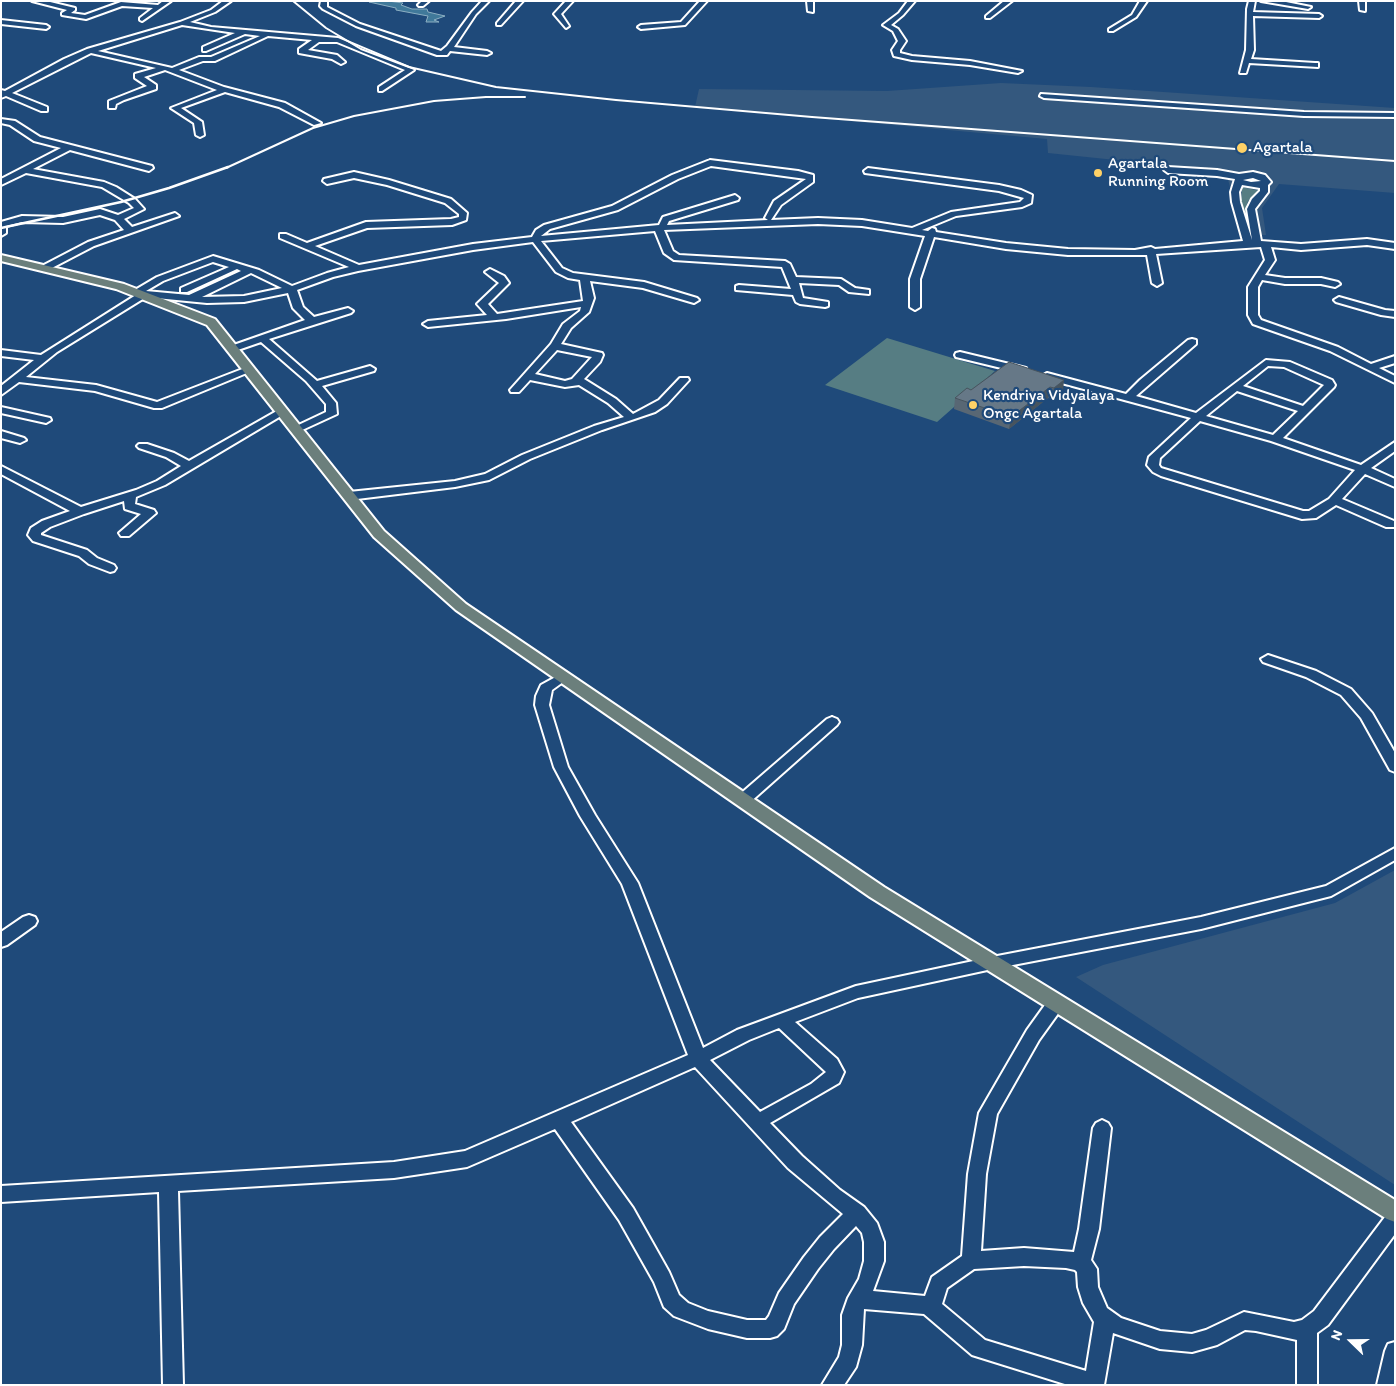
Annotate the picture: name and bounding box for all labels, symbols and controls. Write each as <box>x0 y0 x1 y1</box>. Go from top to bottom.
place label: Agartala <box>1253 138 1313 158</box>
marker: Agartala <box>1235 141 1249 155</box>
place label: Agartala Running Room <box>1108 154 1208 192</box>
marker: Agartala Running Room <box>1092 167 1104 179</box>
place label: Kendriya Vidyalaya Ongc Agartala <box>983 386 1115 424</box>
marker: Kendriya Vidyalaya Ongc Agartala <box>967 399 979 411</box>
north arrow <box>1326 1316 1376 1366</box>
text: N <box>1327 1328 1346 1343</box>

